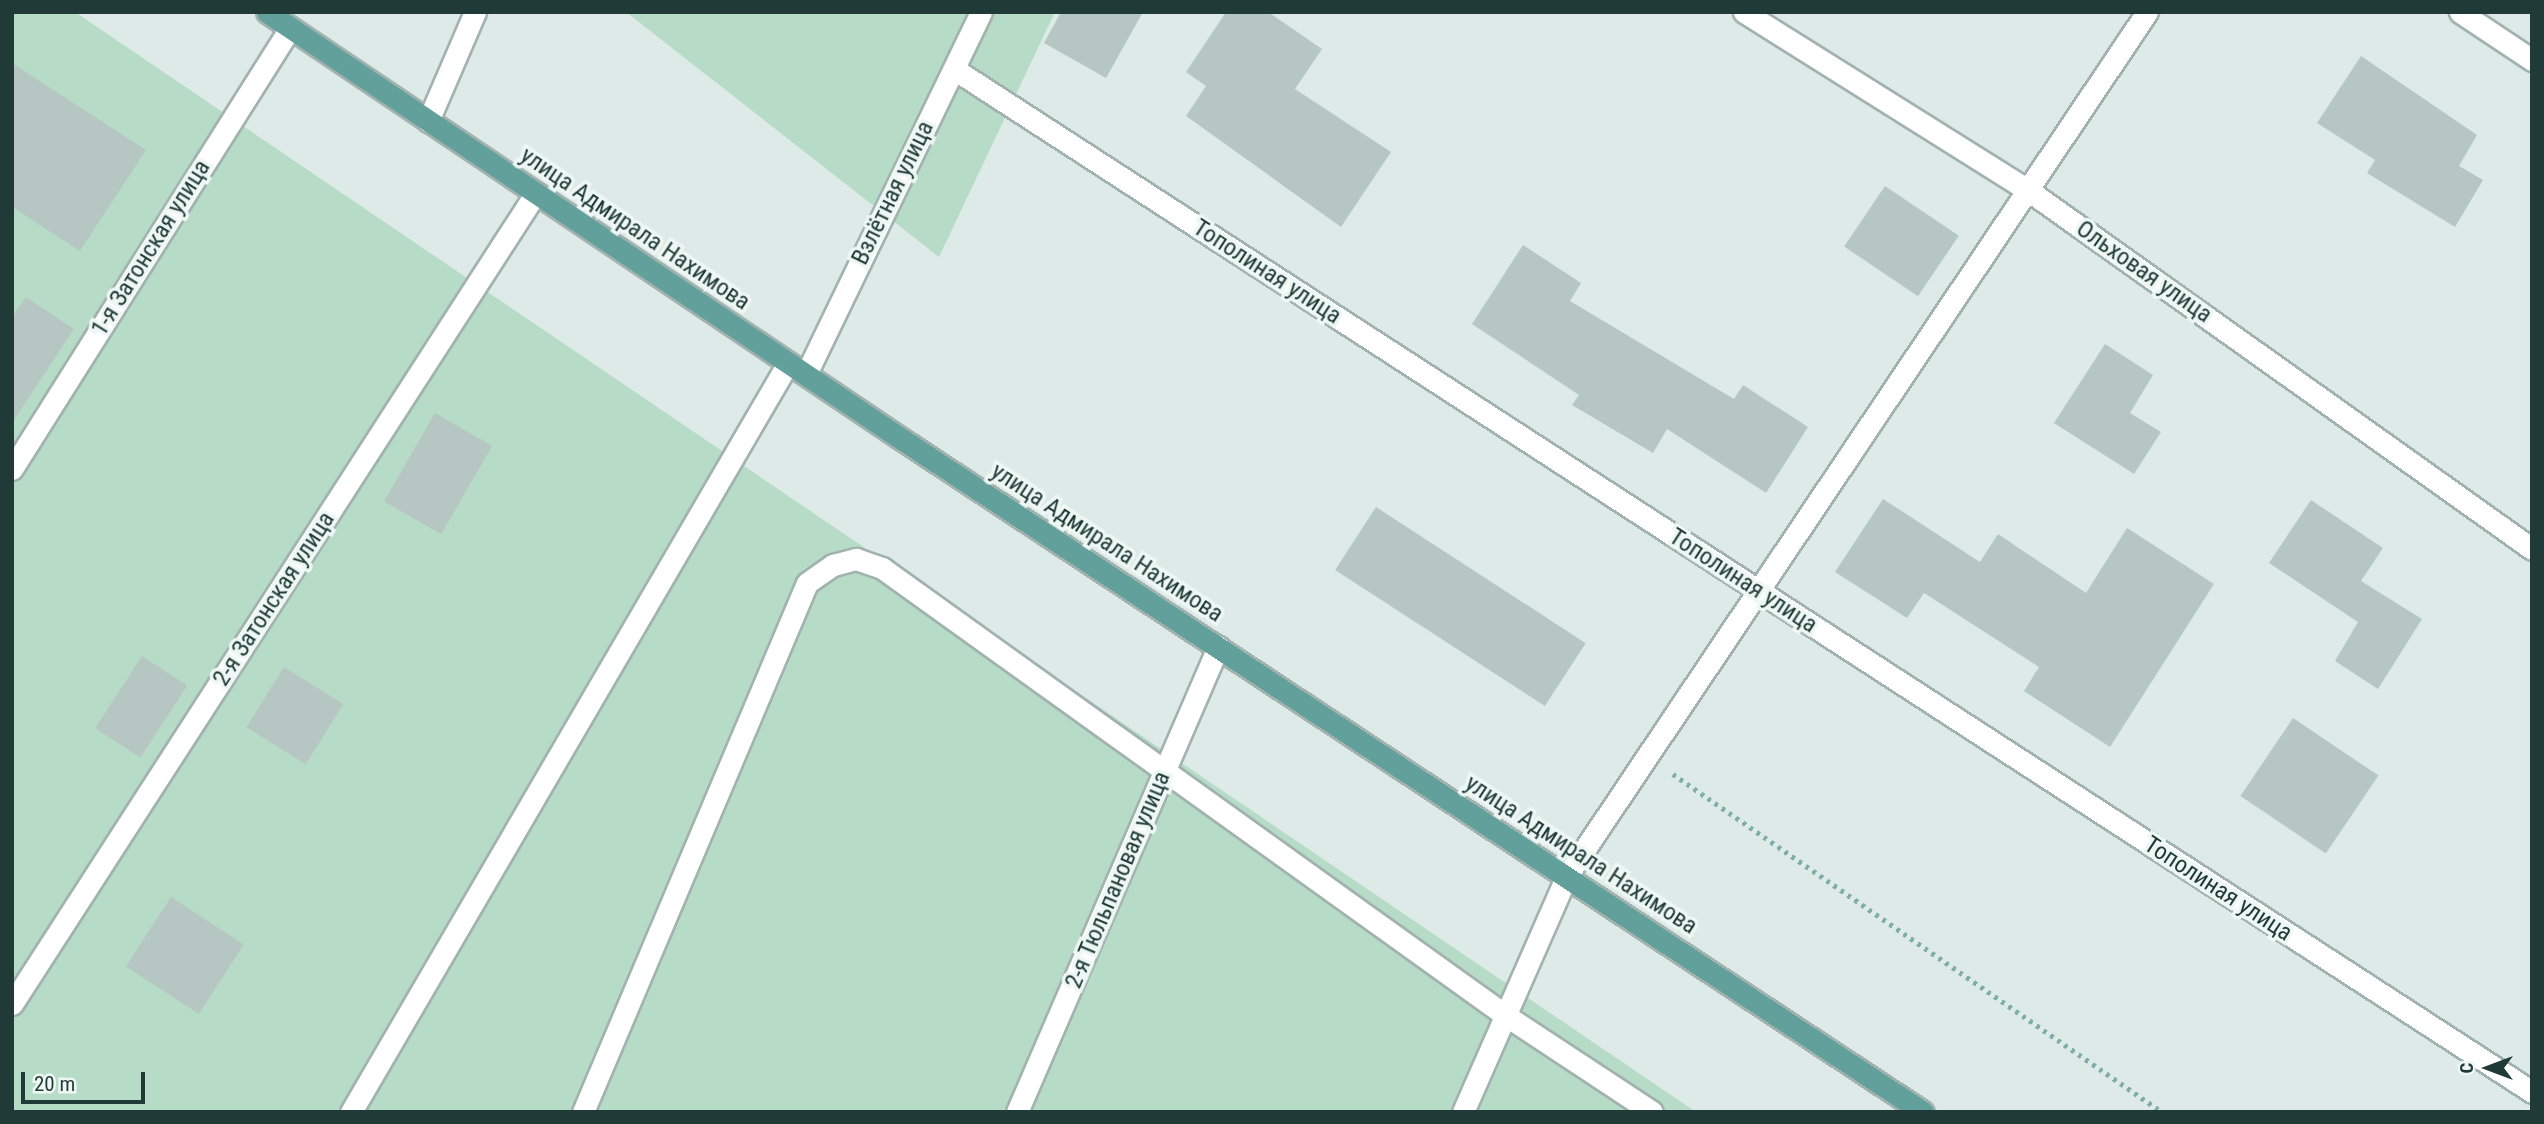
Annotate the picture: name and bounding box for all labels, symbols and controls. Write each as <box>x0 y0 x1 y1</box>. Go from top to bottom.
street label: Взлётная улица <box>846 116 940 270</box>
street label: улица Адмирала Нахимова <box>515 141 755 317</box>
street label: 1-я Затонская улица <box>85 155 217 341</box>
street label: Тополиная улица <box>1188 213 1346 331</box>
street label: Ольховая улица <box>2071 215 2217 329</box>
street label: улица Адмирала Нахимова <box>986 457 1228 629</box>
street label: 2-я Затонская улица <box>207 507 341 691</box>
street label: Тополиная улица <box>1664 522 1822 640</box>
street label: 2-я Тюльпановая улица <box>1059 767 1177 993</box>
street label: улица Адмирала Нахимова <box>1460 769 1702 941</box>
street label: Тополиная улица <box>2139 830 2297 948</box>
north arrow <box>2453 1033 2523 1103</box>
scale bar <box>24 1058 149 1102</box>
text: С <box>2455 1063 2478 1073</box>
text: 20 m <box>34 1072 75 1096</box>

